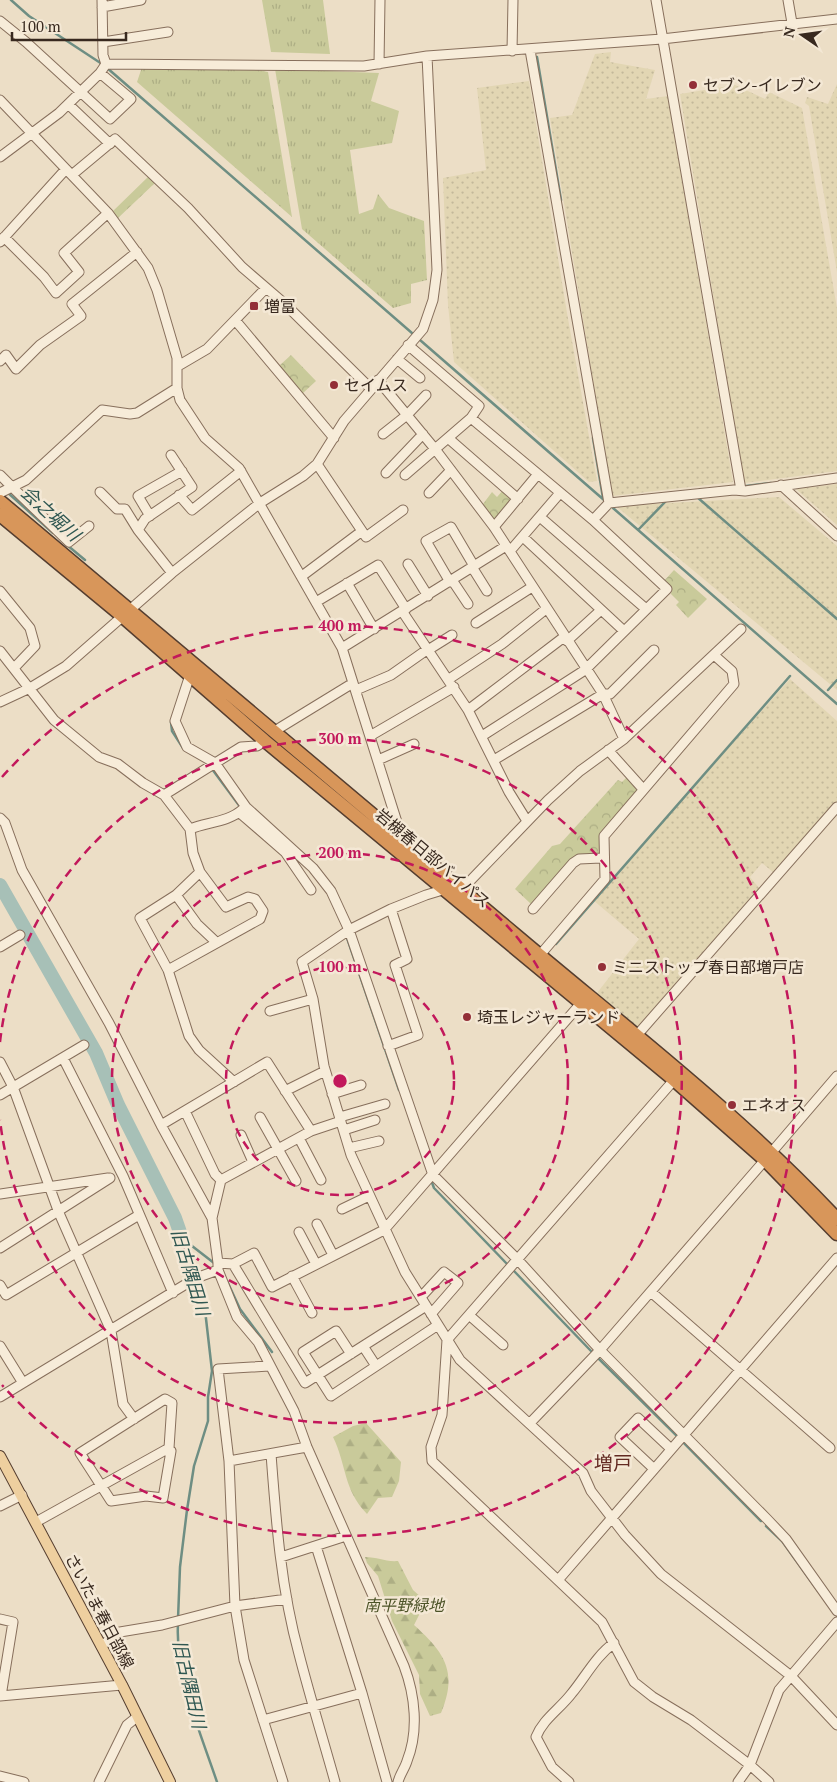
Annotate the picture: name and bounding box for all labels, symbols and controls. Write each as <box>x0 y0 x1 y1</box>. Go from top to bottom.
scale bar <box>12 10 126 42</box>
north arrow <box>777 10 827 60</box>
text: 100 m <box>20 16 61 36</box>
text: N <box>778 24 799 39</box>
place label: セブン-イレブン <box>703 74 822 96</box>
marker: セブン-イレブン <box>687 79 699 91</box>
place label: 増富 <box>264 295 296 317</box>
marker: 増富 <box>248 300 260 312</box>
place label: セイムス <box>344 374 408 396</box>
marker: セイムス <box>328 379 340 391</box>
water label: 会之堀川 <box>16 480 87 547</box>
text: 400 m <box>318 615 362 635</box>
text: 300 m <box>318 728 362 748</box>
street label: 岩槻春日部バイパス <box>371 803 495 913</box>
text: 200 m <box>318 842 362 862</box>
text: 100 m <box>318 956 362 976</box>
place label: ミニストップ春日部増戸店 <box>612 956 804 978</box>
marker: ミニストップ春日部増戸店 <box>596 961 608 973</box>
place label: 埼玉レジャーランド <box>477 1006 620 1028</box>
marker: 埼玉レジャーランド <box>461 1011 473 1023</box>
centre of rings <box>331 1072 349 1090</box>
place label: エネオス <box>742 1094 806 1116</box>
marker: エネオス <box>726 1099 738 1111</box>
water label: 旧古隅田川 <box>166 1225 216 1320</box>
district label: 増戸 <box>594 1450 632 1475</box>
street label: さいたま春日部線 <box>60 1550 140 1672</box>
park label: 南平野緑地 <box>364 1594 446 1616</box>
water label: 旧古隅田川 <box>168 1637 212 1732</box>

